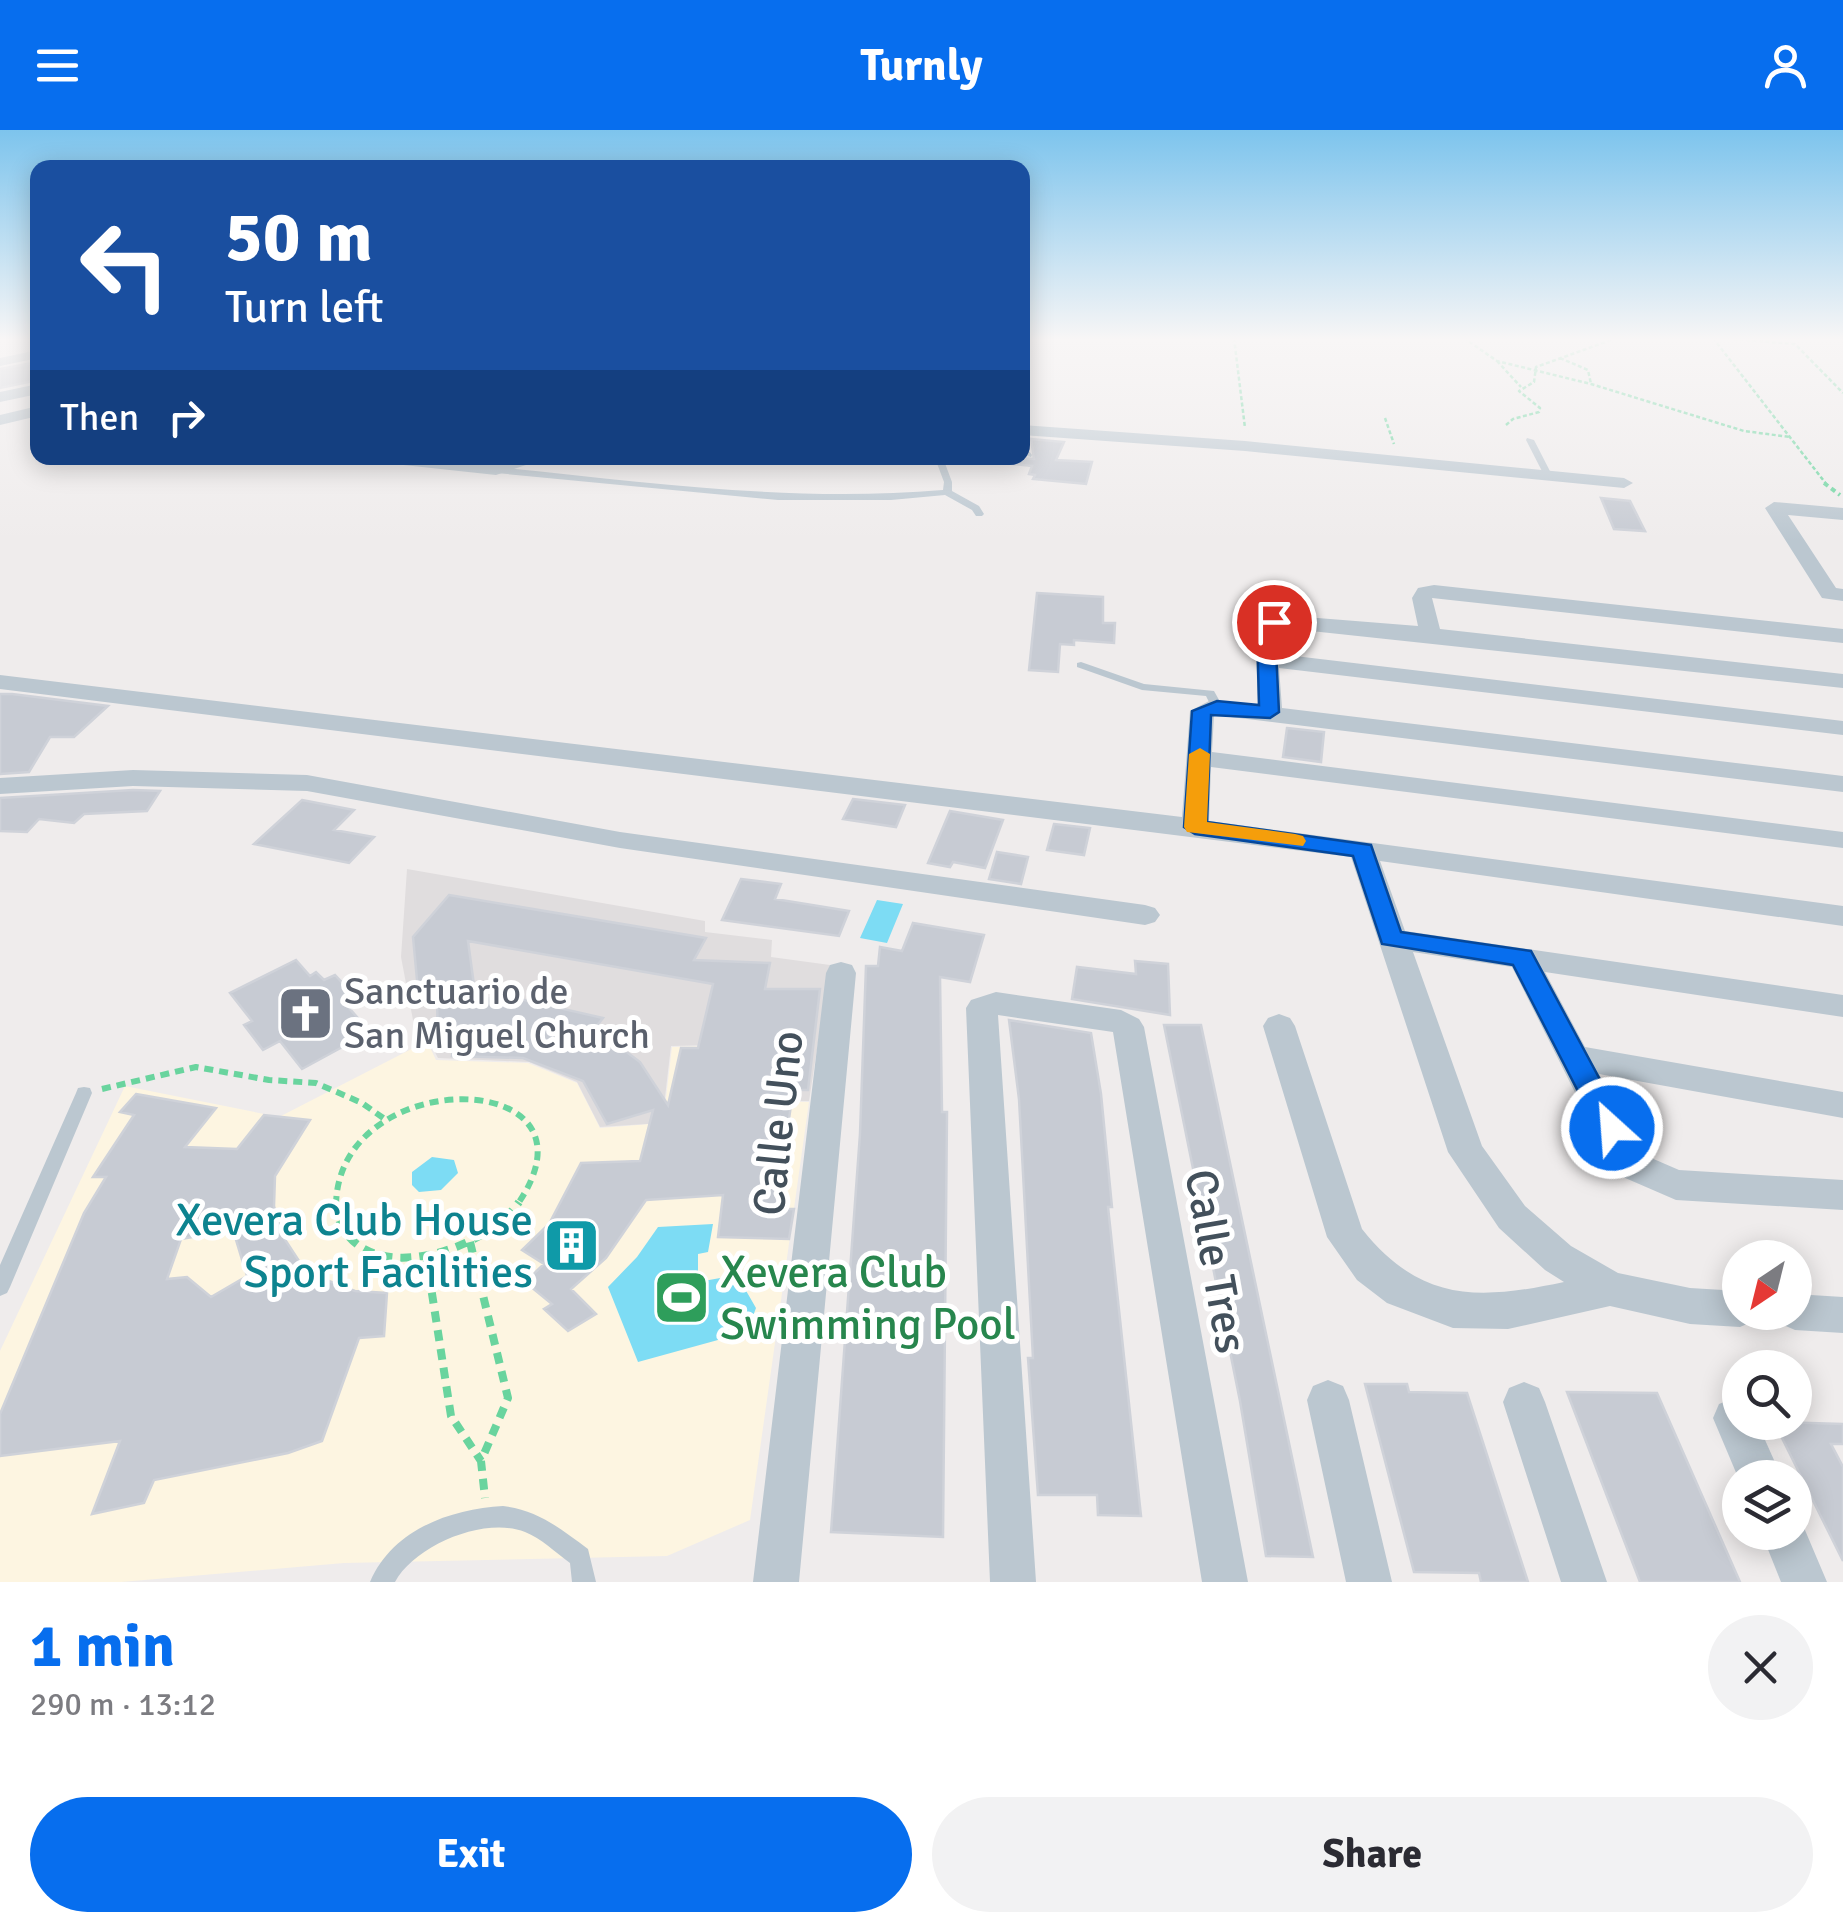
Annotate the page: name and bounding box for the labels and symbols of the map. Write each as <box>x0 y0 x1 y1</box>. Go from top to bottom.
pin <box>1232 580 1317 665</box>
place label: Sanctuario de San Miguel Church <box>344 968 650 1059</box>
church icon: Sanctuario de San Miguel Church <box>275 983 335 1043</box>
street label: Calle Uno <box>741 1028 816 1218</box>
position arrow <box>1560 1076 1664 1180</box>
street label: Calle Tres <box>1172 1165 1259 1357</box>
place label: Xevera Club House Sport Facilities <box>175 1193 533 1300</box>
building icon: Xevera Club House Sport Facilities <box>542 1215 602 1275</box>
north arrow <box>1722 1240 1812 1330</box>
place label: Xevera Club Swimming Pool <box>720 1245 1016 1352</box>
sports icon: Xevera Club Swimming Pool <box>651 1267 711 1327</box>

